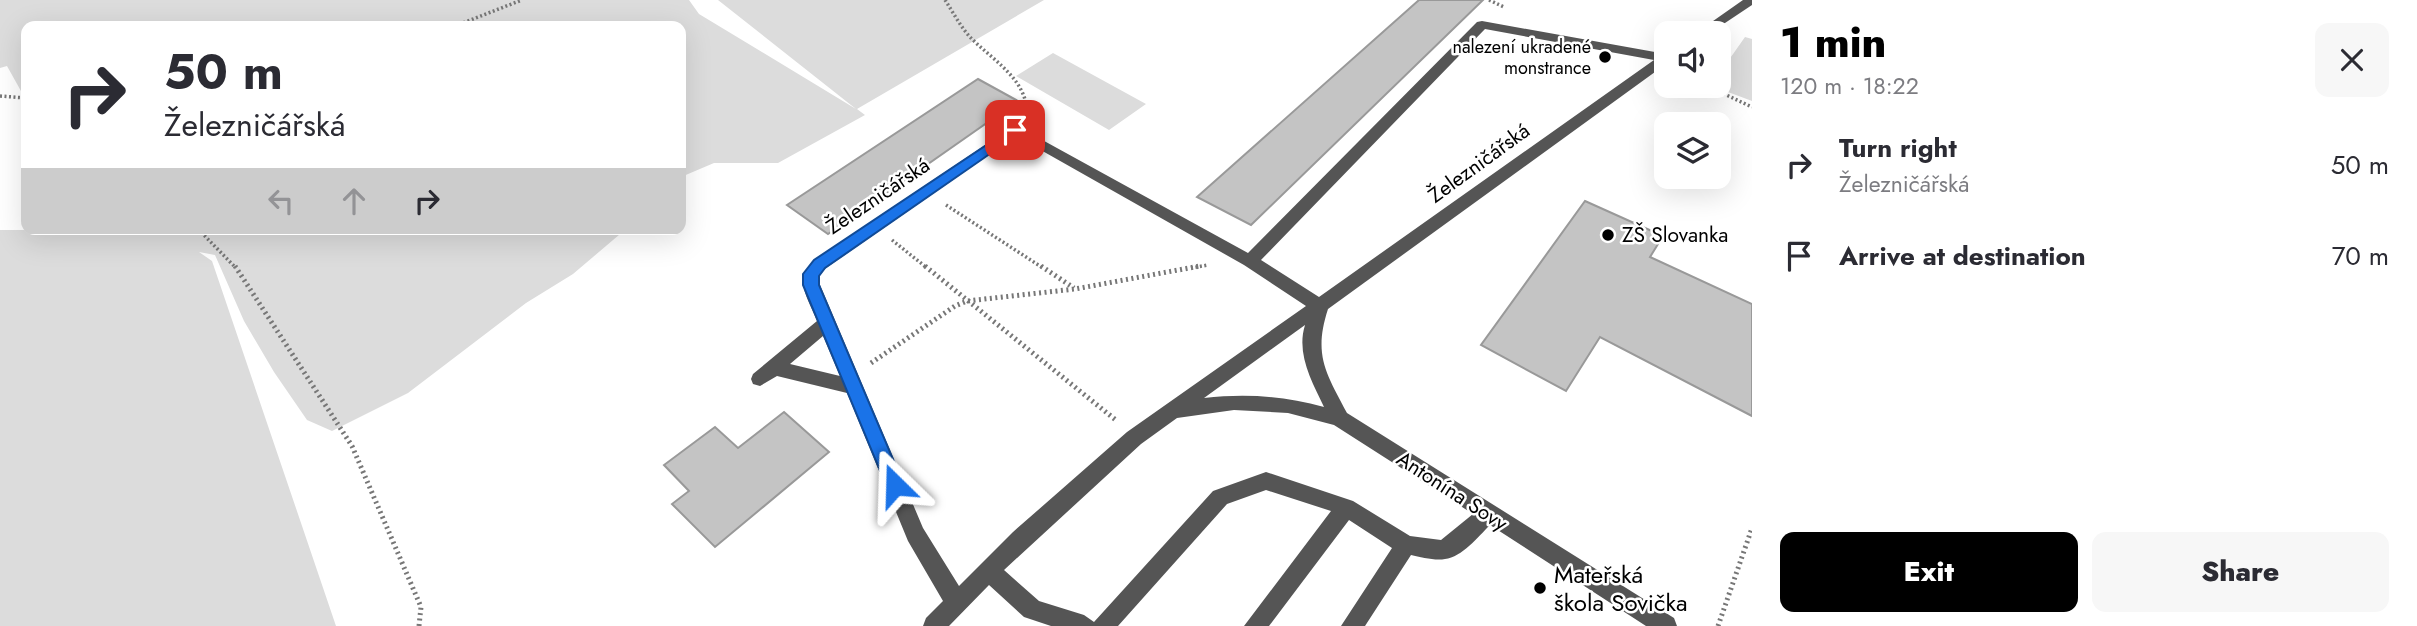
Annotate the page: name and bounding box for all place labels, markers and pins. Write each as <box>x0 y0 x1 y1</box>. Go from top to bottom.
place label: nalezení ukradené monstrance <box>1452 34 1591 81</box>
marker: nalezení ukradené monstrance <box>1597 49 1613 65</box>
pin <box>985 100 1045 160</box>
place label: ZŠ Slovanka <box>1622 220 1728 250</box>
marker: ZŠ Slovanka <box>1600 227 1616 243</box>
place label: Mateřská škola Sovička <box>1554 557 1688 620</box>
marker: Mateřská škola Sovička <box>1532 580 1548 596</box>

